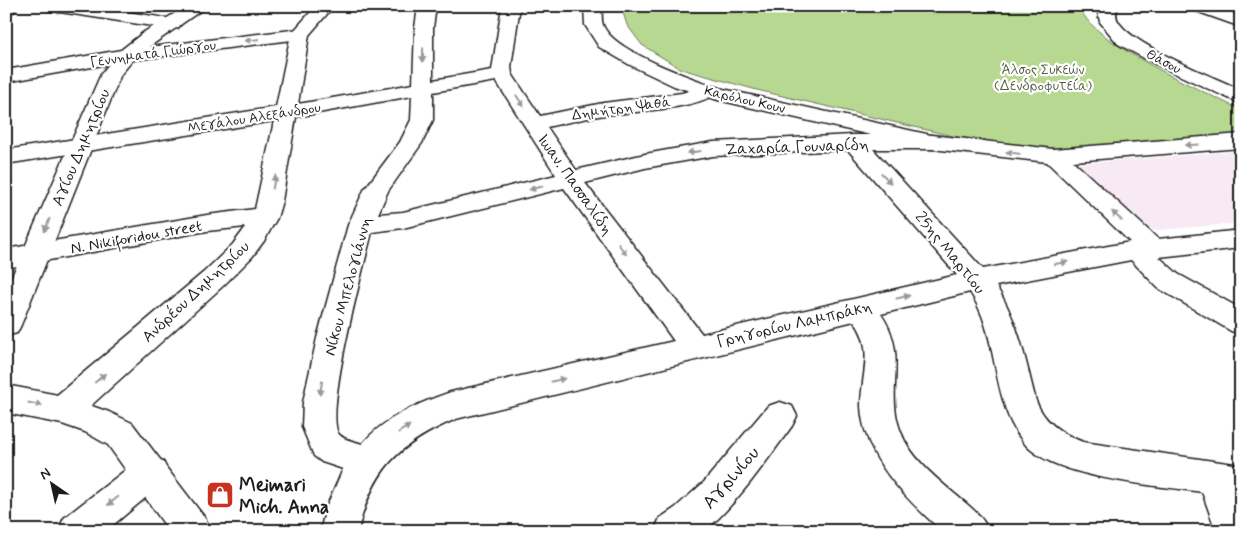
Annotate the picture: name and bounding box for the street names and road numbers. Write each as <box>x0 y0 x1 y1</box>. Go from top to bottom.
street label: Γεννηματά Γιώργου <box>89 36 217 72</box>
street label: Θάσου <box>1143 45 1184 78</box>
street label: Καρόλου Κουν <box>703 82 787 118</box>
street label: Αγίου Δημητρίου <box>47 86 116 209</box>
street label: Δημήτρη Ψαθά <box>571 93 672 125</box>
street label: Μεγάλου Αλεξάνδρου <box>186 99 322 137</box>
street label: Ιωαν. Πασσαλίδη <box>532 130 618 240</box>
street label: Ζαχαρία Γουναρίδη <box>725 134 869 161</box>
street label: 25ης Μαρτίου <box>910 207 990 299</box>
street label: Νίκου Μπελογιάννη <box>320 215 377 358</box>
street label: N. Nikiforidou street <box>69 216 204 261</box>
street label: Ανδρέου Δημητρίου <box>137 236 254 347</box>
street label: Γρηγορίου Λαμπράκη <box>715 296 874 353</box>
street label: Αγρινίου <box>697 441 765 515</box>

